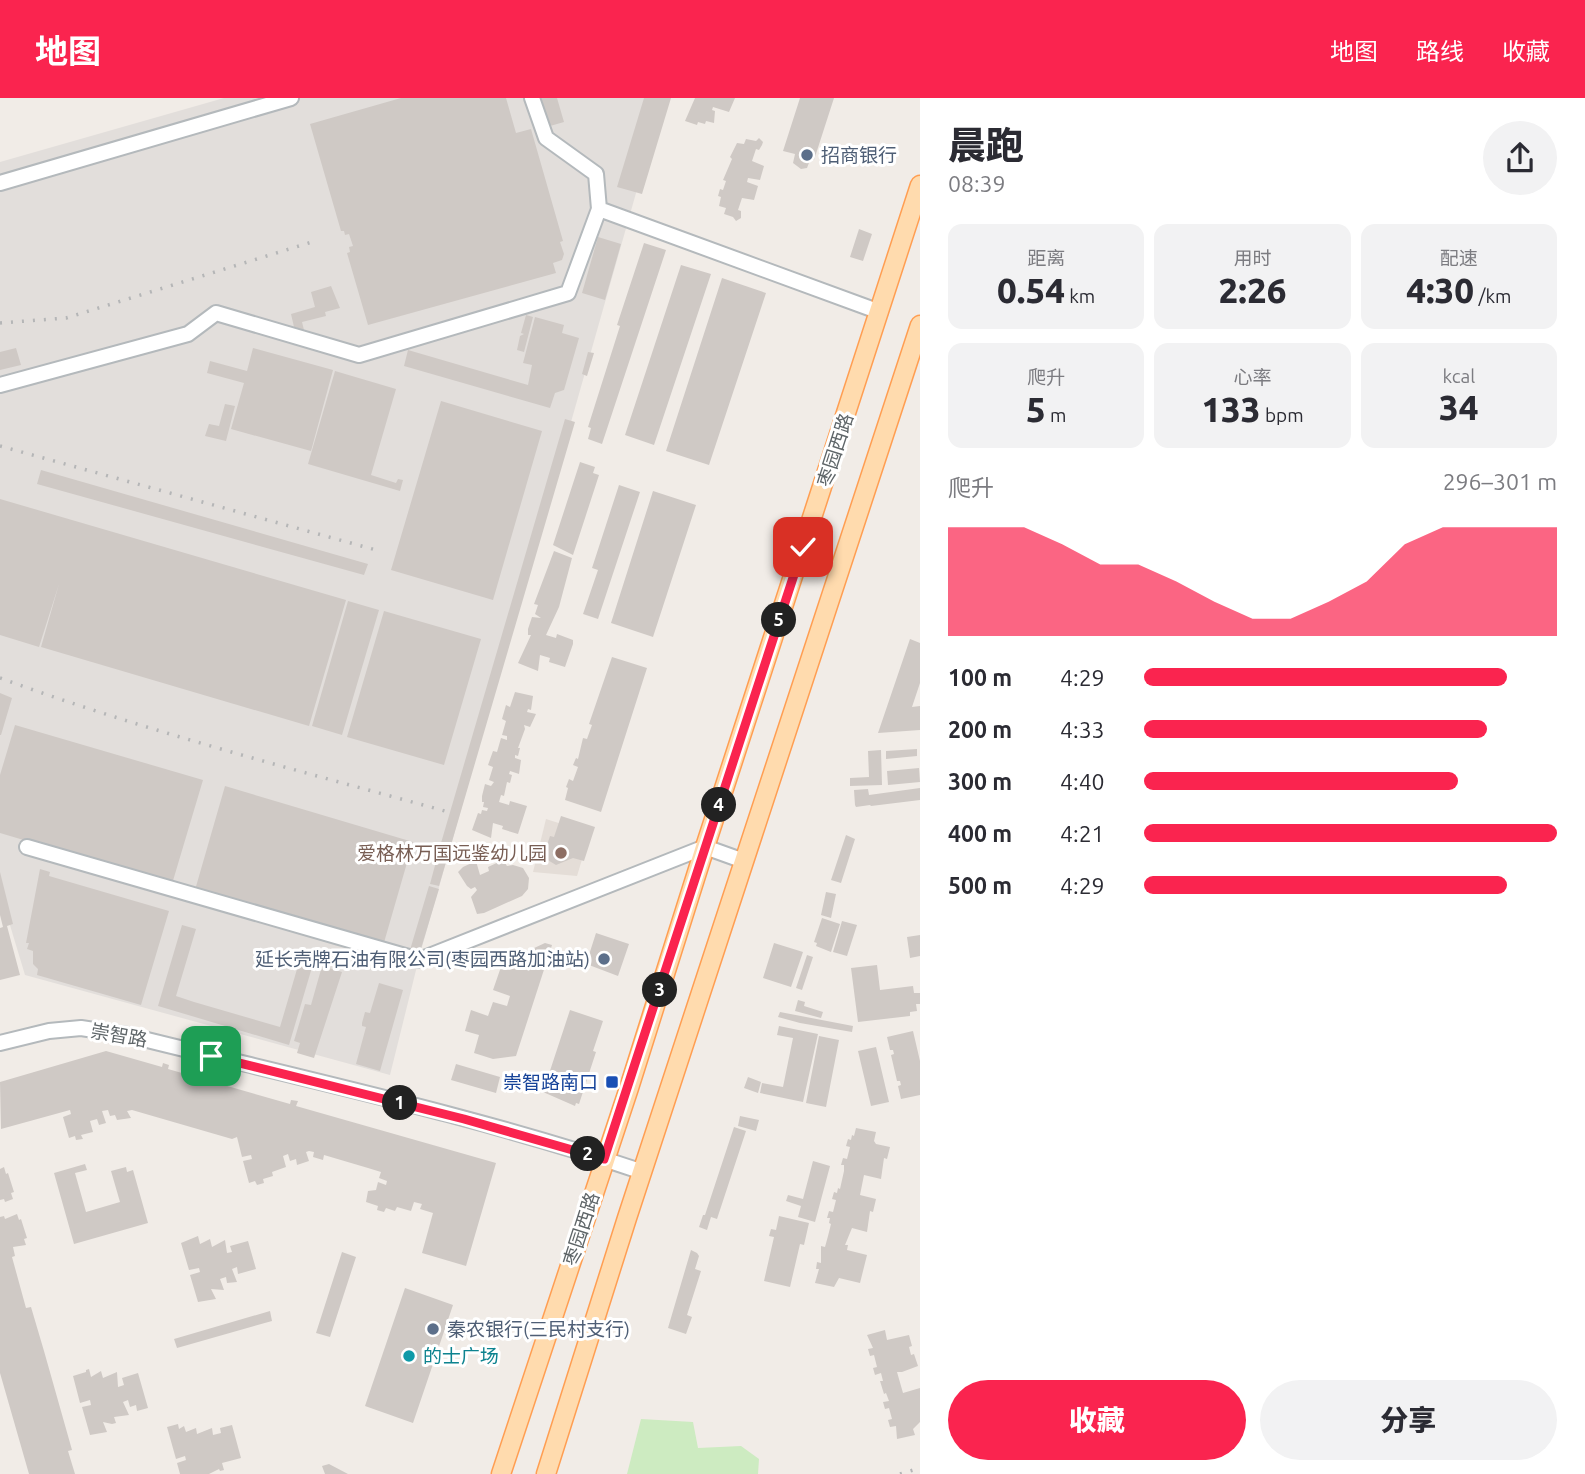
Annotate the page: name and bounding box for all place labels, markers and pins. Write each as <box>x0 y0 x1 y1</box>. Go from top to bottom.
place label: 招商银行 <box>821 144 897 166</box>
marker: 招商银行 <box>799 147 815 163</box>
pin <box>773 517 833 577</box>
pin: 5 <box>762 602 796 638</box>
pin: 4 <box>702 788 736 822</box>
place label: 爱格林万国远鉴幼儿园 <box>357 842 547 864</box>
marker: 爱格林万国远鉴幼儿园 <box>553 845 569 861</box>
place label: 延长壳牌石油有限公司(枣园西路加油站) <box>255 948 590 970</box>
marker: 延长壳牌石油有限公司(枣园西路加油站) <box>596 951 612 967</box>
pin: 3 <box>642 972 678 1008</box>
pin <box>181 1026 241 1086</box>
place label: 崇智路南口 <box>503 1071 598 1093</box>
marker: 崇智路南口 <box>604 1074 620 1090</box>
pin: 1 <box>382 1086 418 1121</box>
pin: 2 <box>570 1136 606 1172</box>
place label: 秦农银行(三民村支行) <box>447 1318 630 1340</box>
marker: 秦农银行(三民村支行) <box>425 1321 441 1337</box>
place label: 的士广场 <box>423 1345 499 1367</box>
marker: 的士广场 <box>401 1348 417 1364</box>

